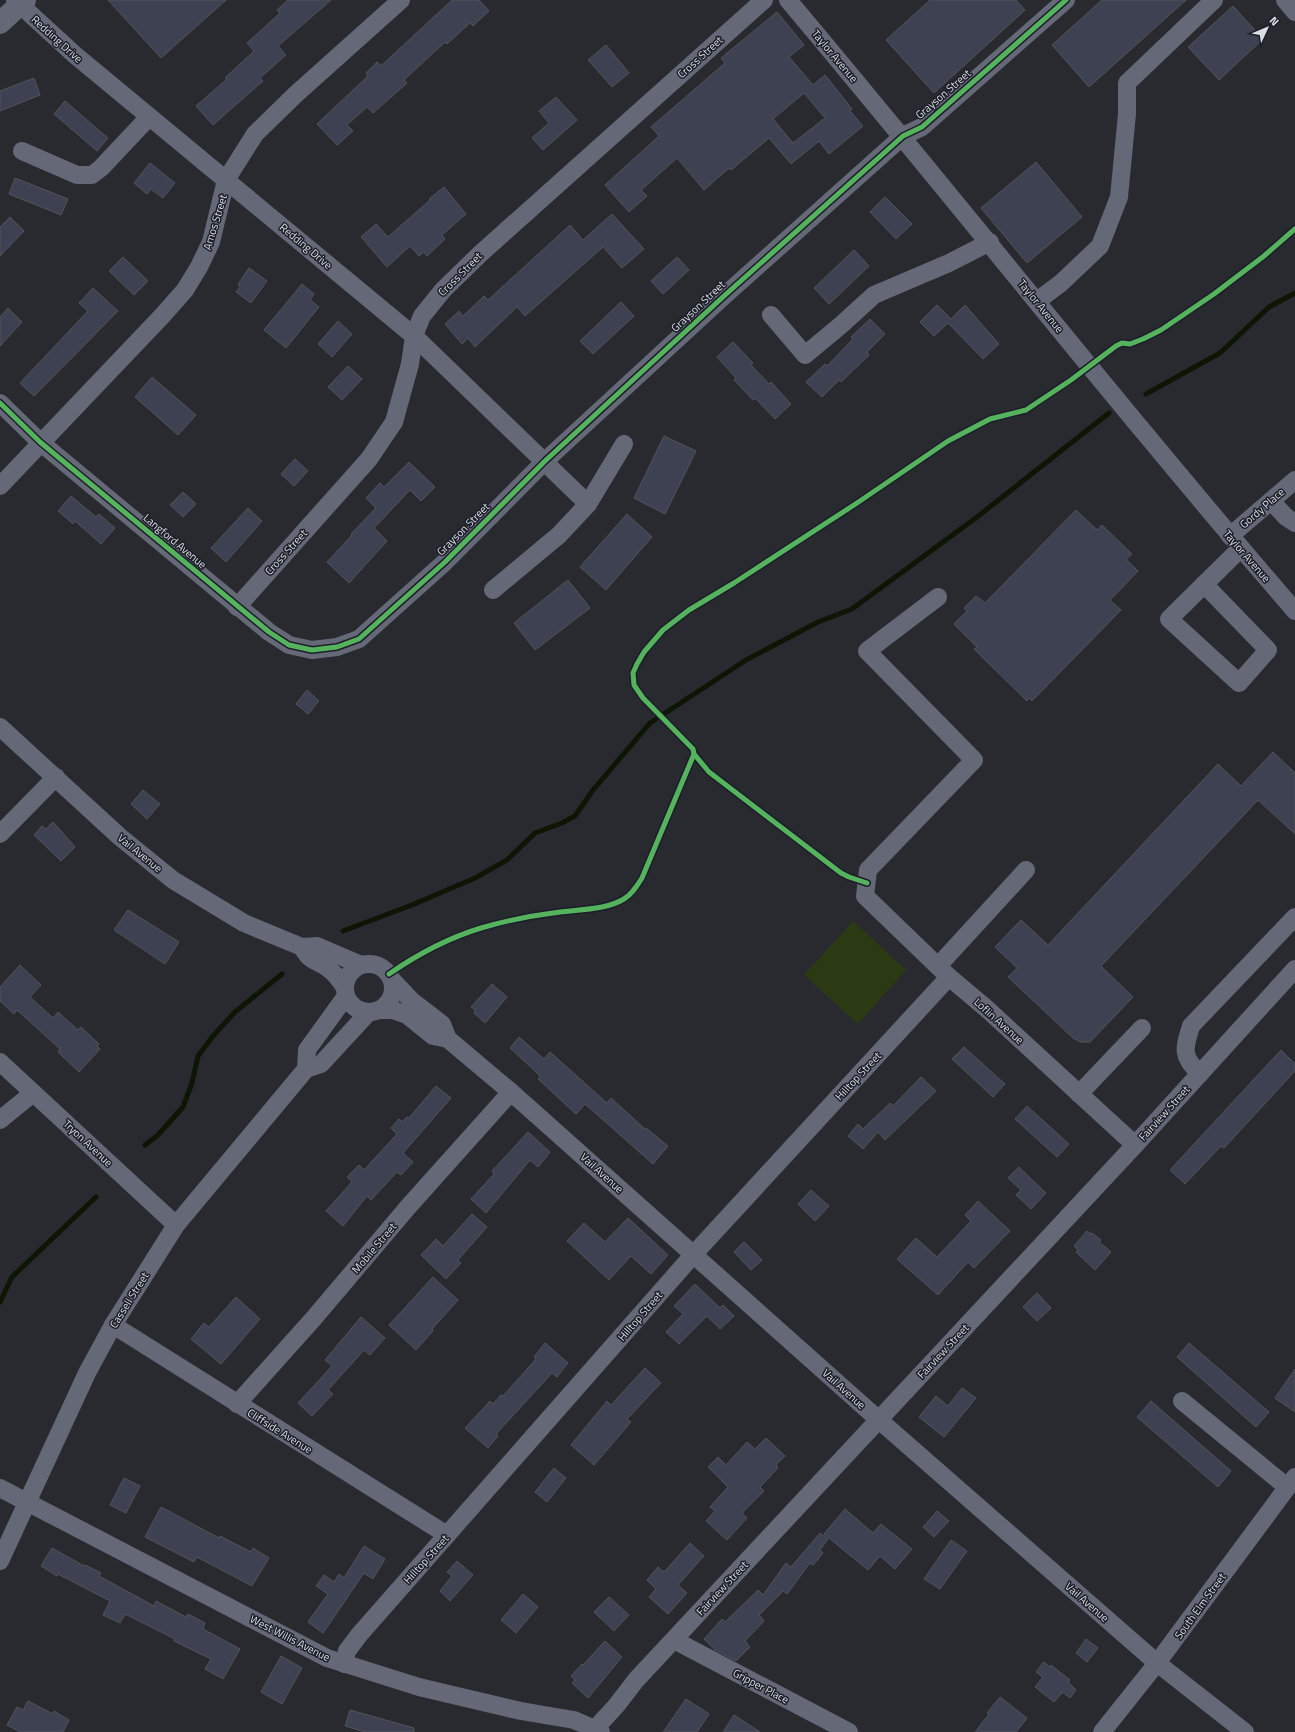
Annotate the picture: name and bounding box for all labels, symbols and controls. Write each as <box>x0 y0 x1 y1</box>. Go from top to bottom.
north arrow <box>1247 8 1287 48</box>
street label: Redding Drive <box>28 12 87 67</box>
text: N <box>1266 13 1283 29</box>
street label: Taylor Avenue <box>808 26 862 86</box>
street label: Cross Street <box>674 32 726 82</box>
street label: Grayson Street <box>912 65 974 123</box>
street label: Amos Street <box>199 192 231 252</box>
street label: Redding Drive <box>276 219 336 273</box>
street label: Cross Street <box>434 248 486 300</box>
street label: Taylor Avenue <box>1014 276 1068 336</box>
street label: Grayson Street <box>667 277 729 335</box>
street label: Gordy Place <box>1236 484 1288 532</box>
street label: Grayson Street <box>433 499 493 559</box>
street label: Langford Avenue <box>140 510 210 572</box>
street label: Cross Street <box>261 526 311 578</box>
street label: Taylor Avenue <box>1220 526 1275 586</box>
street label: Vail Avenue <box>114 830 166 876</box>
street label: Loflin Avenue <box>970 994 1028 1048</box>
street label: Hilltop Street <box>831 1048 885 1104</box>
street label: Fairview Street <box>1135 1082 1193 1144</box>
street label: Tryon Avenue <box>60 1116 117 1170</box>
street label: Vail Avenue <box>577 1149 628 1197</box>
street label: Mobile Street <box>348 1219 400 1277</box>
street label: Cassell Street <box>105 1269 153 1331</box>
street label: Hilltop Street <box>614 1288 666 1344</box>
street label: Fairview Street <box>913 1320 973 1382</box>
street label: Vail Avenue <box>819 1365 870 1413</box>
street label: Cliffside Avenue <box>244 1405 316 1458</box>
street label: Hilltop Street <box>400 1531 452 1587</box>
street label: Fairview Street <box>692 1557 752 1619</box>
street label: South Elm Street <box>1170 1569 1230 1642</box>
street label: Vail Avenue <box>1062 1578 1113 1626</box>
street label: West Willis Avenue <box>247 1611 333 1665</box>
street label: Gripper Place <box>730 1665 792 1708</box>

